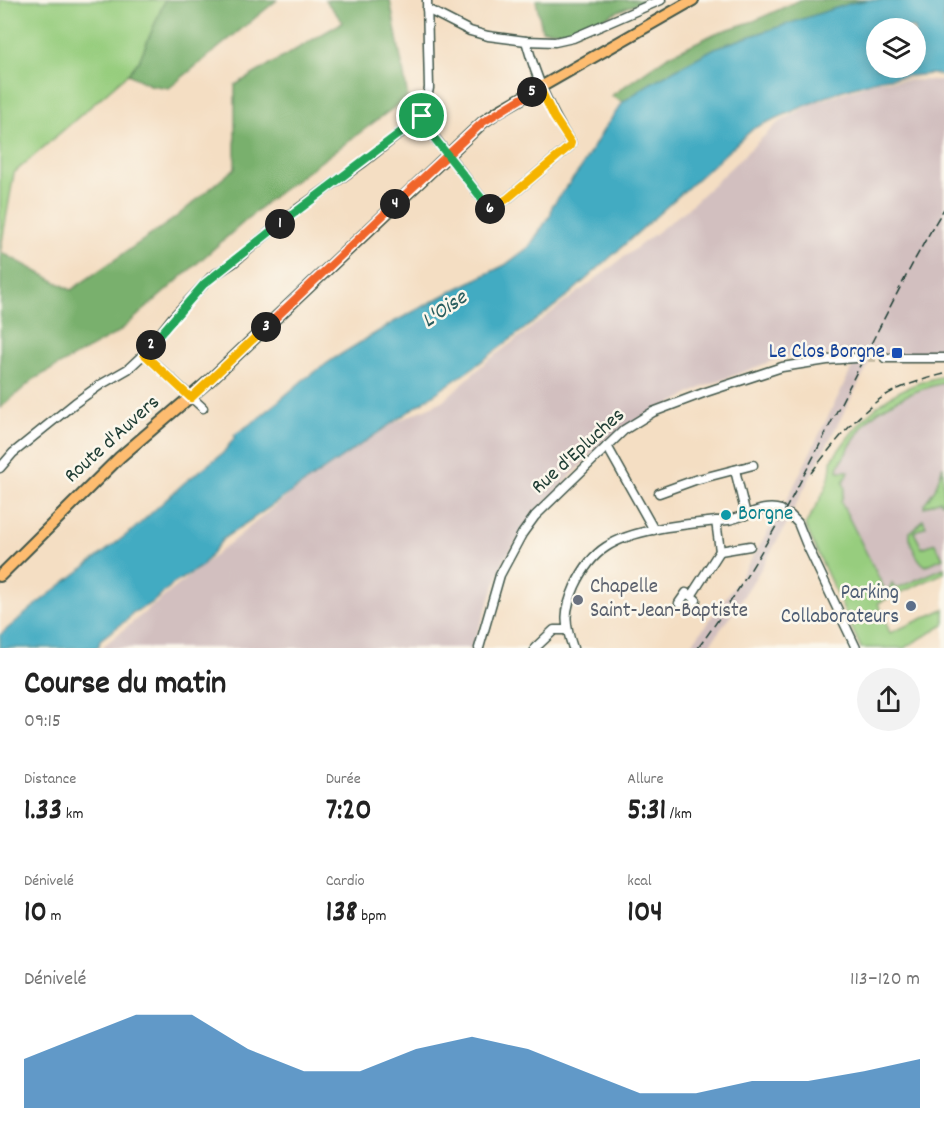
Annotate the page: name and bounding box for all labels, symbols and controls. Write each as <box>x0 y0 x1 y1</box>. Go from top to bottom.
map controls <box>866 18 926 78</box>
button: layers <box>866 18 926 78</box>
pin: 5 <box>517 77 547 107</box>
text: 5 <box>528 80 536 103</box>
pin <box>396 90 447 141</box>
icon: arrive <box>405 99 438 132</box>
pin: 4 <box>380 189 410 219</box>
text: 4 <box>392 192 398 215</box>
pin: 6 <box>475 194 505 224</box>
text: 6 <box>486 197 494 220</box>
pin: 1 <box>265 209 295 239</box>
text: 1 <box>278 212 282 235</box>
water label: L'Oise <box>416 283 475 337</box>
pin: 3 <box>251 312 281 342</box>
text: 3 <box>262 315 270 338</box>
pin: 2 <box>136 330 166 360</box>
text: 2 <box>148 333 155 356</box>
place label: Le Clos Borgne <box>769 338 885 368</box>
marker: Le Clos Borgne <box>890 346 904 360</box>
street label: Route d'Auvers <box>59 389 167 491</box>
street label: Rue d'Epluches <box>526 402 632 502</box>
place label: Borgne <box>738 500 793 530</box>
marker: Borgne <box>719 508 733 522</box>
place label: Chapelle Saint-Jean-Baptiste <box>590 573 748 627</box>
place label: Parking Collaborateurs <box>781 579 899 633</box>
marker: Chapelle Saint-Jean-Baptiste <box>571 593 585 607</box>
marker: Parking Collaborateurs <box>904 599 918 613</box>
text: Course du matin <box>24 662 226 709</box>
button: share <box>857 668 920 731</box>
text: 09:15 <box>24 708 61 736</box>
text: Distance <box>24 768 76 791</box>
text: Durée <box>326 768 361 791</box>
text: Allure <box>627 768 664 791</box>
text: 1.33 <box>24 791 62 834</box>
text: 7:20 <box>326 791 372 834</box>
text: 5:31 <box>627 791 666 834</box>
text: km <box>62 803 83 826</box>
text: /km <box>666 803 692 826</box>
text: Dénivelé <box>24 870 74 893</box>
text: Cardio <box>326 870 365 893</box>
text: kcal <box>627 870 652 893</box>
text: 10 <box>24 893 47 936</box>
text: 138 <box>326 893 358 936</box>
text: 104 <box>627 893 663 936</box>
text: m <box>47 905 62 928</box>
text: bpm <box>358 905 387 928</box>
text: Dénivelé <box>24 966 86 994</box>
text: 113–120 m <box>850 966 920 994</box>

